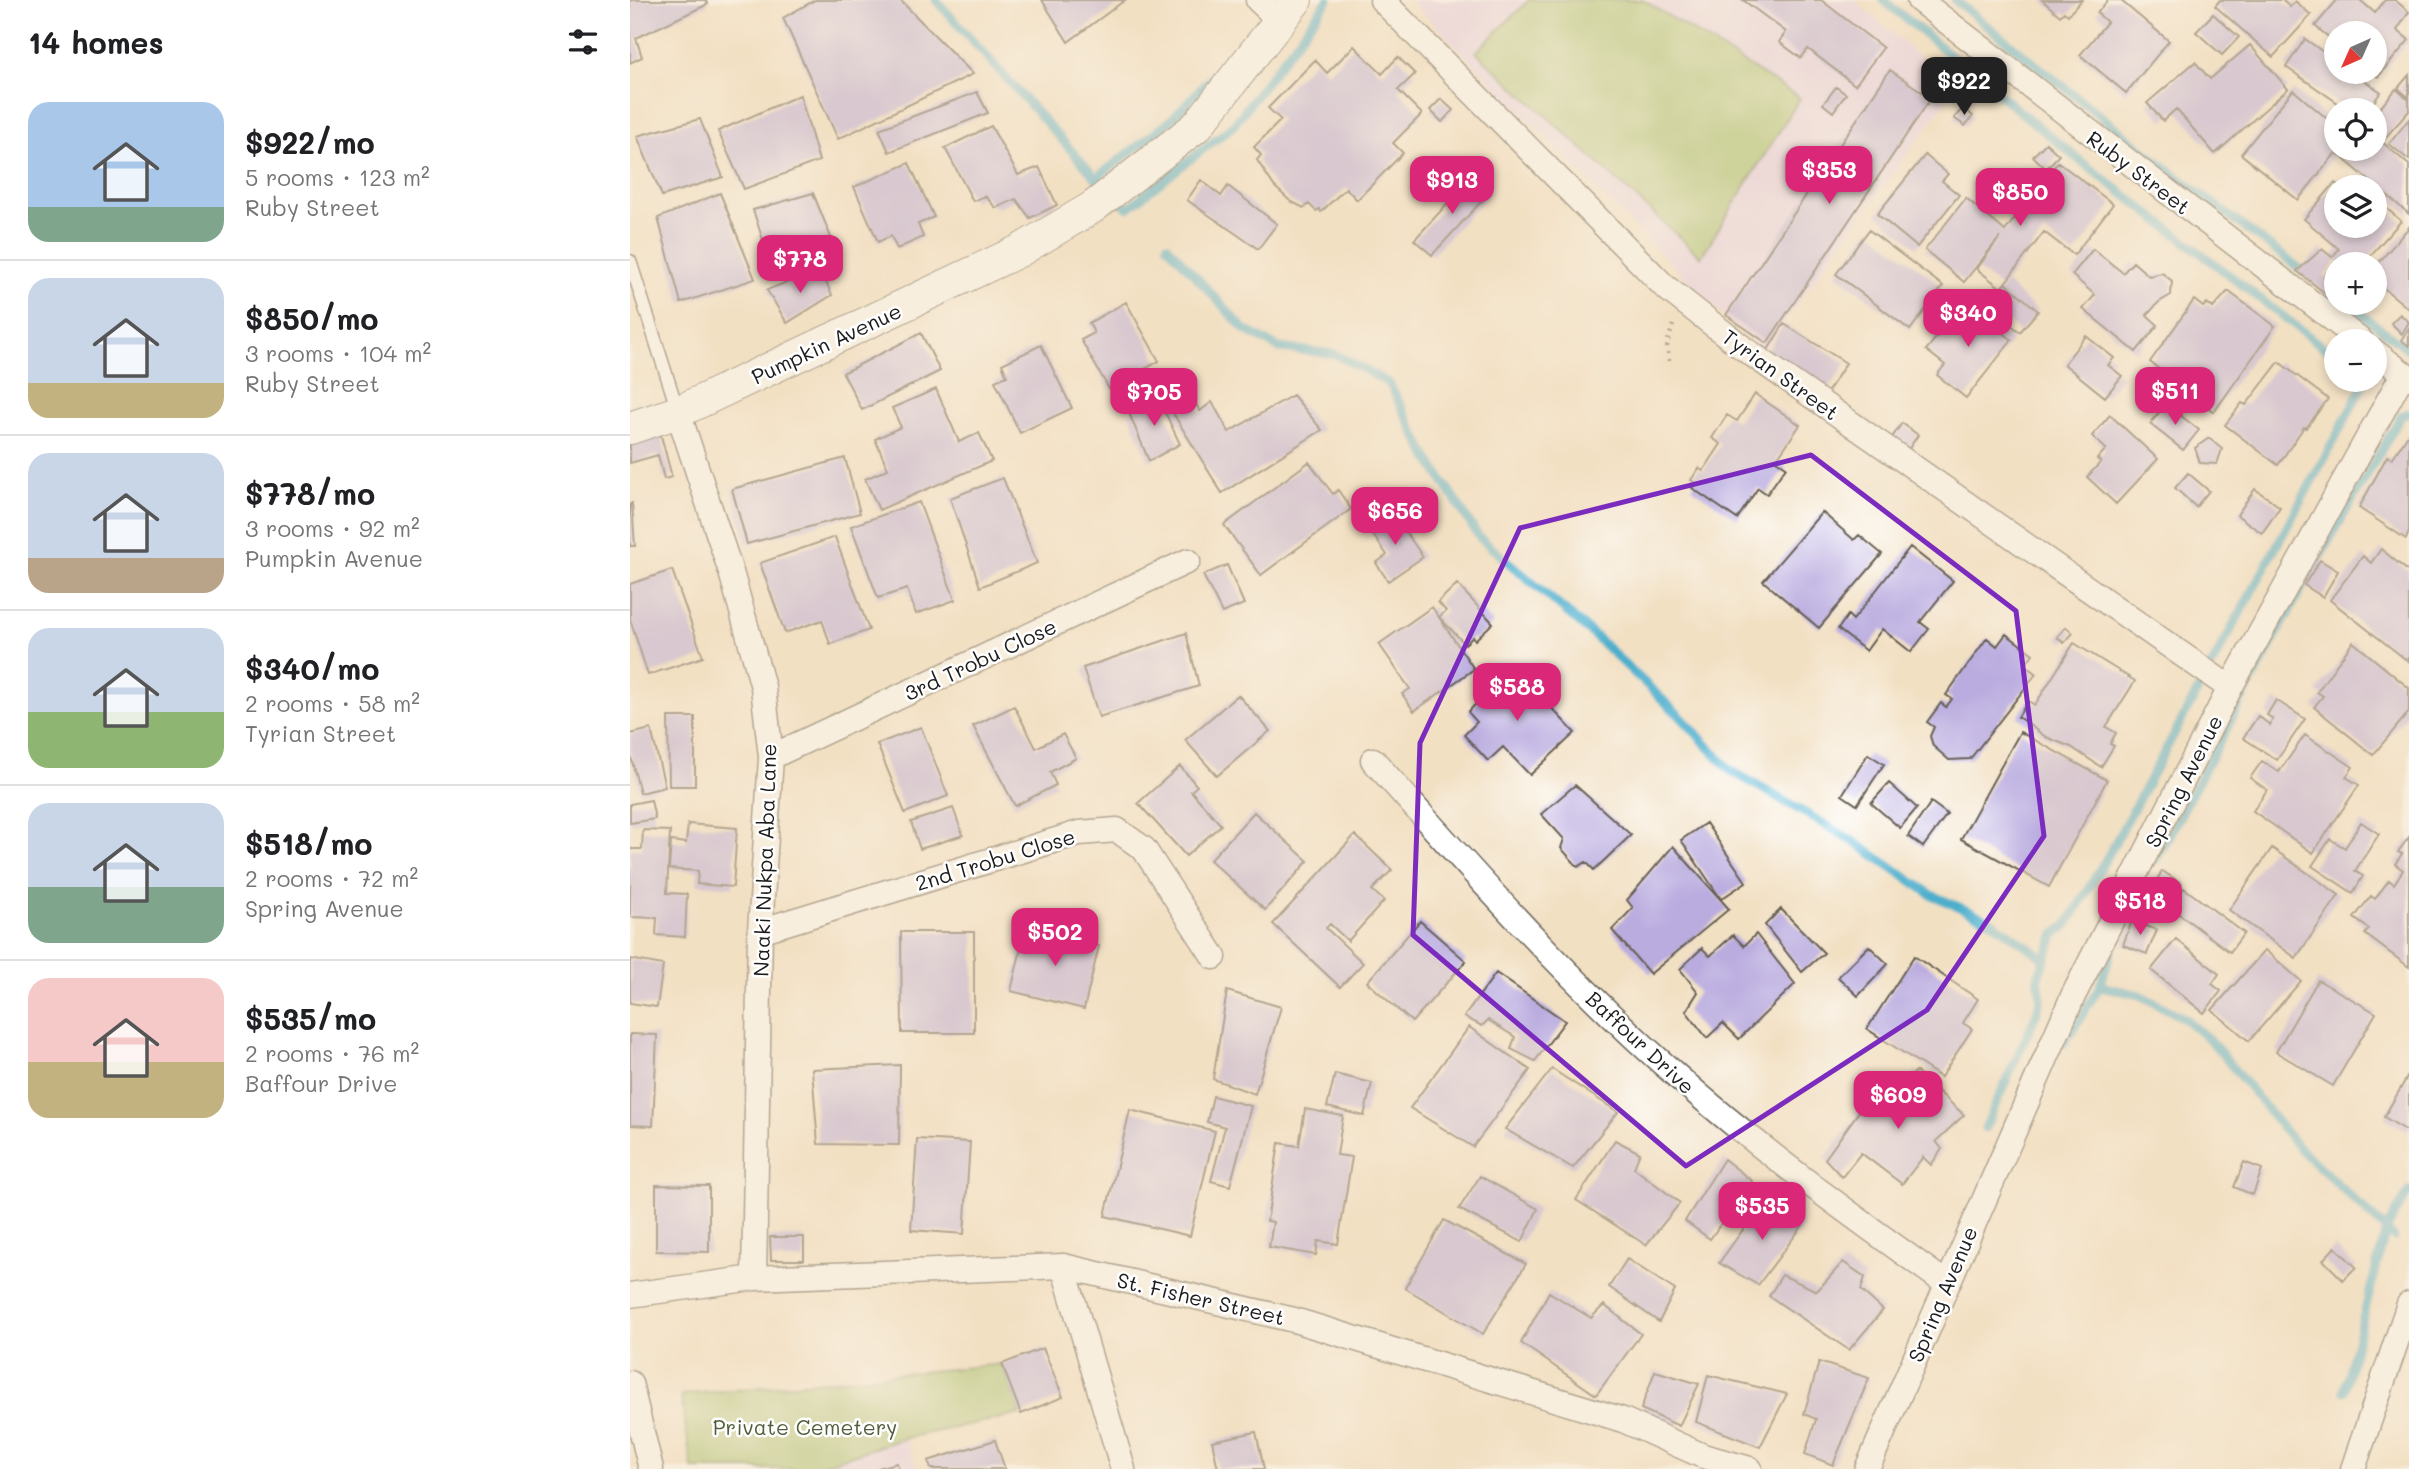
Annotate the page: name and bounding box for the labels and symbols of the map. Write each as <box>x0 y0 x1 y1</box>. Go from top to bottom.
north arrow <box>2324 21 2387 84</box>
pin: $922 <box>1923 58 2005 117</box>
street label: Ruby Street <box>2082 124 2196 220</box>
pin: $353 <box>1788 146 1870 206</box>
pin: $913 <box>1411 156 1493 216</box>
pin: $850 <box>1979 168 2061 228</box>
pin: $778 <box>759 236 841 295</box>
pin: $340 <box>1927 290 2009 349</box>
street label: Pumpkin Avenue <box>747 296 905 390</box>
street label: Tyrian Street <box>1717 323 1845 425</box>
pin: $705 <box>1113 368 1195 428</box>
pin: $511 <box>2134 368 2216 427</box>
pin: $656 <box>1354 488 1436 547</box>
street label: 3rd Trobu Close <box>899 612 1061 706</box>
pin: $588 <box>1476 664 1558 723</box>
street label: Spring Avenue <box>2138 710 2228 852</box>
street label: Naaki Nukpa Aba Lane <box>746 743 782 977</box>
street label: 2nd Trobu Close <box>912 822 1078 896</box>
pin: $518 <box>2099 878 2181 937</box>
pin: $502 <box>1014 908 1096 968</box>
street label: Baffour Drive <box>1581 985 1701 1099</box>
pin: $609 <box>1857 1072 1939 1131</box>
pin: $535 <box>1721 1182 1803 1242</box>
street label: Spring Avenue <box>1901 1222 1983 1366</box>
street label: St. Fisher Street <box>1114 1266 1288 1330</box>
park label: Private Cemetery <box>713 1413 897 1440</box>

